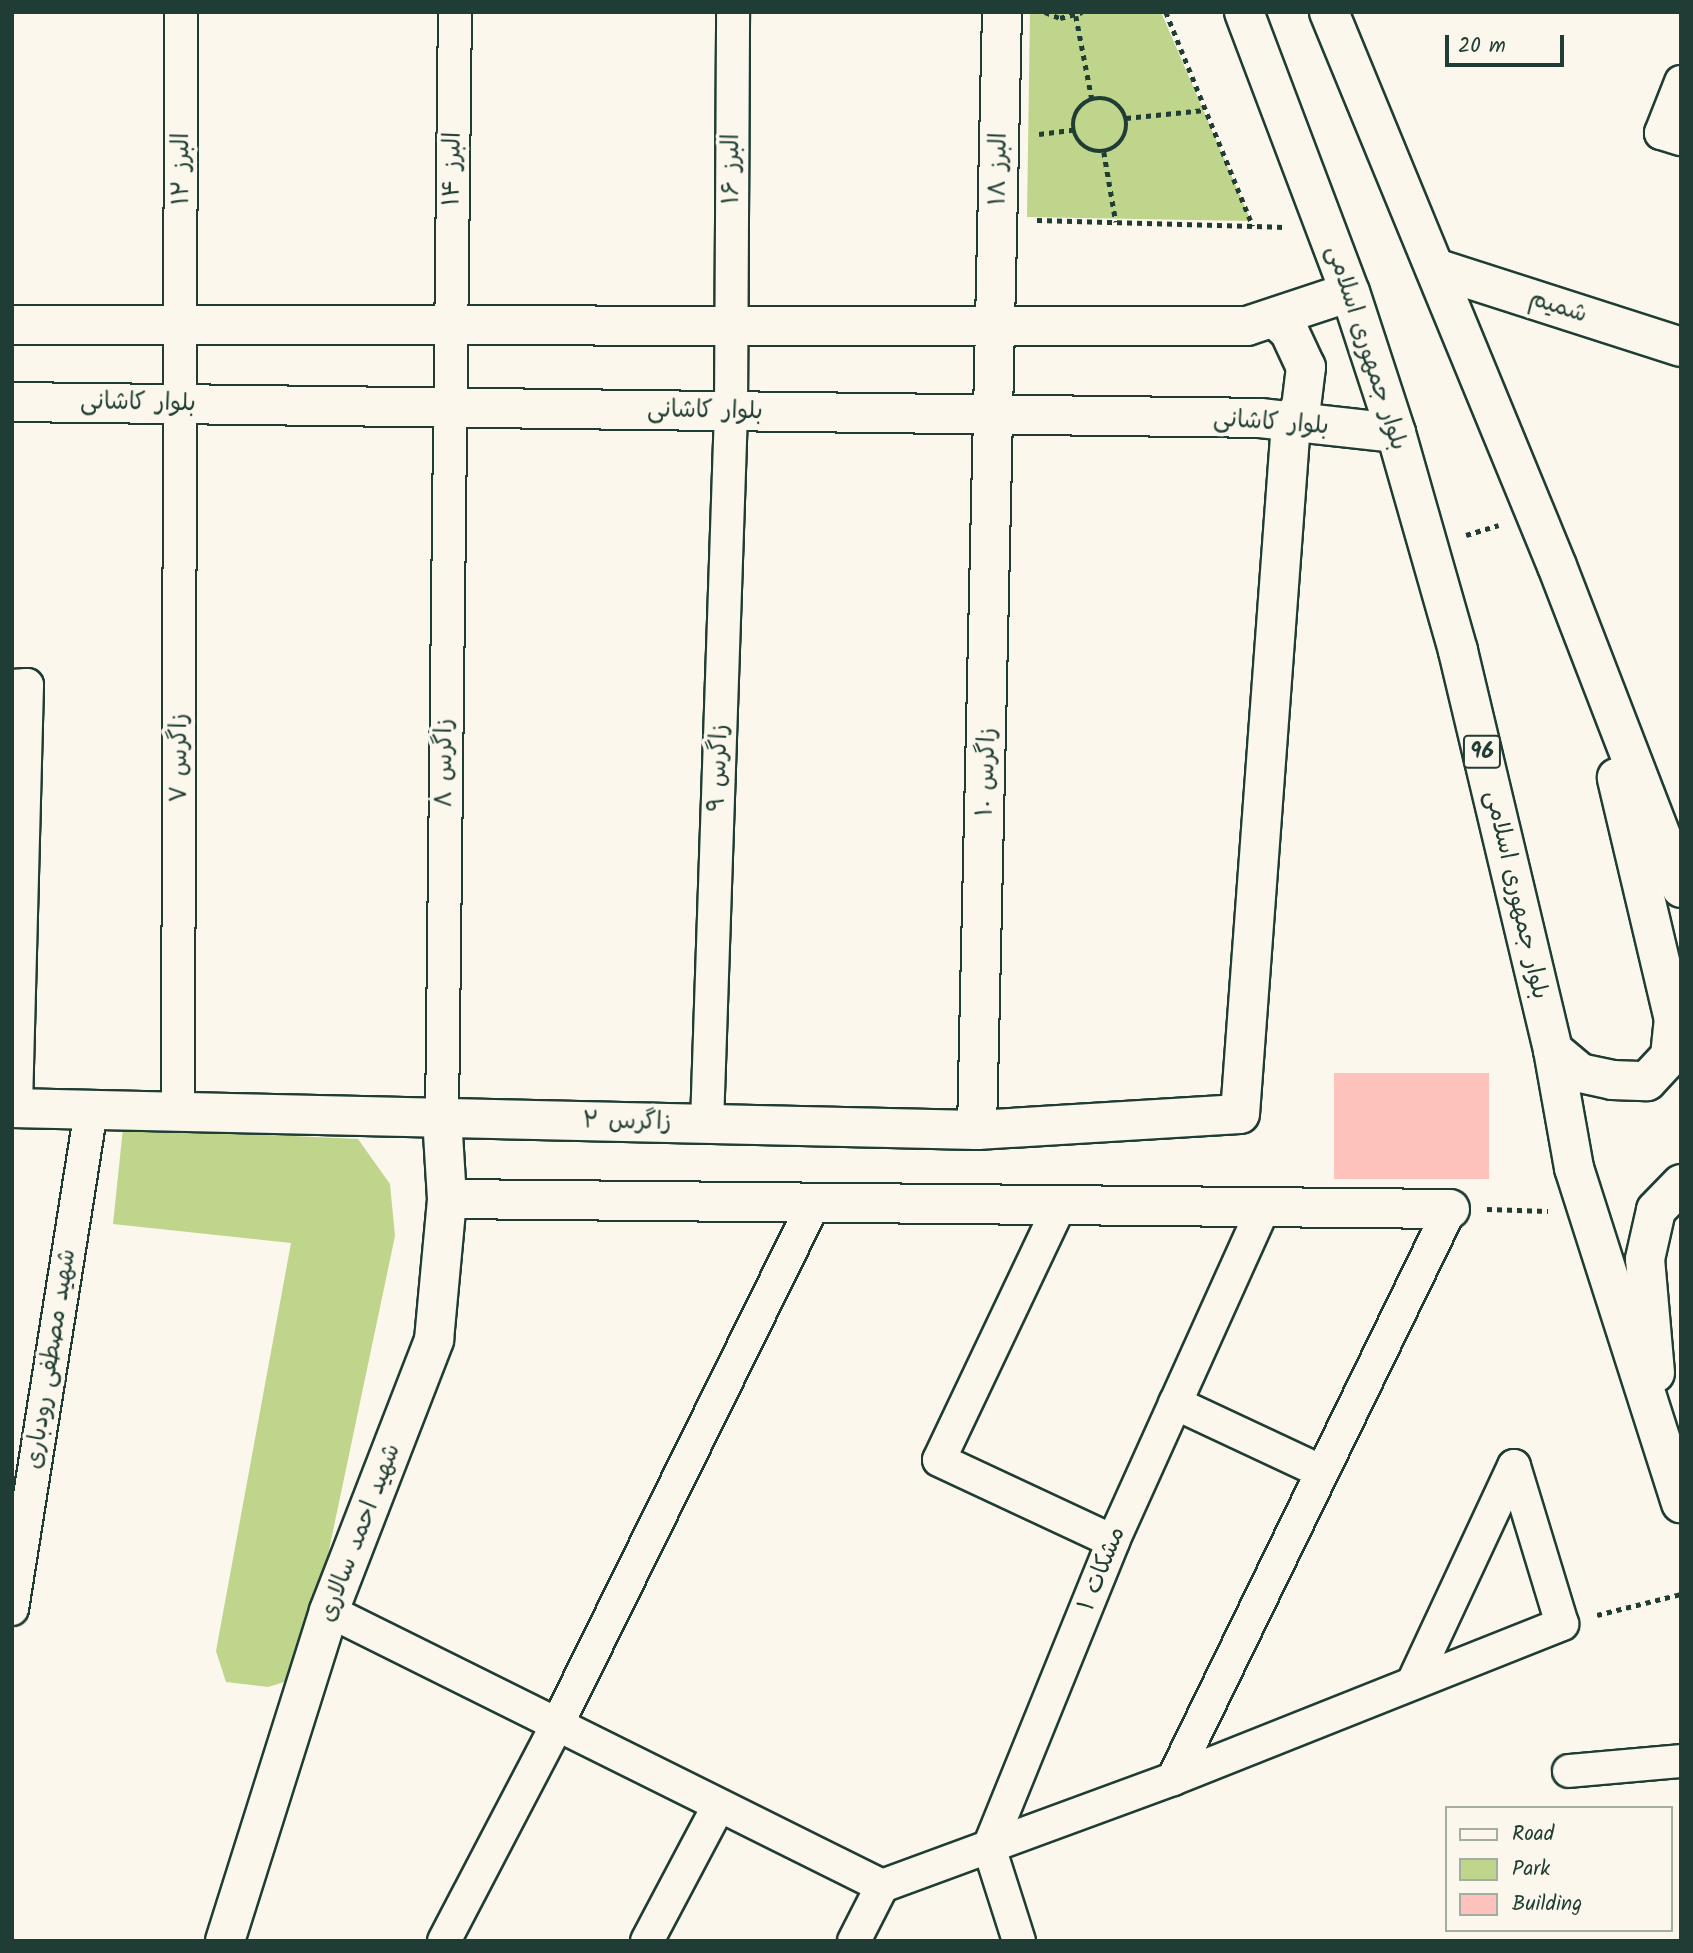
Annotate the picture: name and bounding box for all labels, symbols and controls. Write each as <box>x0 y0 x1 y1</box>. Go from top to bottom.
scale bar <box>1448 21 1567 65</box>
text: 20 m <box>1458 30 1506 63</box>
street label: البرز ۱۴ <box>438 132 468 206</box>
street label: البرز ۱۸ <box>984 132 1014 206</box>
street label: البرز ۱۲ <box>168 133 196 205</box>
street label: البرز ۱۶ <box>718 134 746 204</box>
street label: بلوار جمهوری اسلامی <box>1319 242 1413 454</box>
street label: شمیم <box>1525 284 1591 330</box>
street label: بلوار کاشانی <box>80 388 196 418</box>
street label: بلوار کاشانی <box>647 396 763 426</box>
street label: بلوار کاشانی <box>1212 405 1330 441</box>
street label: زاگرس ۷ <box>166 713 194 803</box>
street label: زاگرس ۸ <box>431 718 459 808</box>
street label: زاگرس ۹ <box>703 724 735 812</box>
street label: زاگرس ۱۰ <box>971 727 1003 817</box>
road number: 96 <box>1463 732 1501 772</box>
street label: بلوار جمهوری اسلامی <box>1478 788 1554 1002</box>
street label: زاگرس ۲ <box>582 1107 672 1137</box>
street label: شهید مصطفی رودباری <box>19 1247 83 1471</box>
street label: شهید احمد سالاری <box>313 1440 407 1626</box>
street label: مشکات ۱ <box>1072 1523 1132 1615</box>
legend <box>1444 1806 1672 1932</box>
text: Road <box>1512 1818 1554 1851</box>
text: Park <box>1512 1853 1550 1886</box>
text: Building <box>1512 1888 1582 1921</box>

